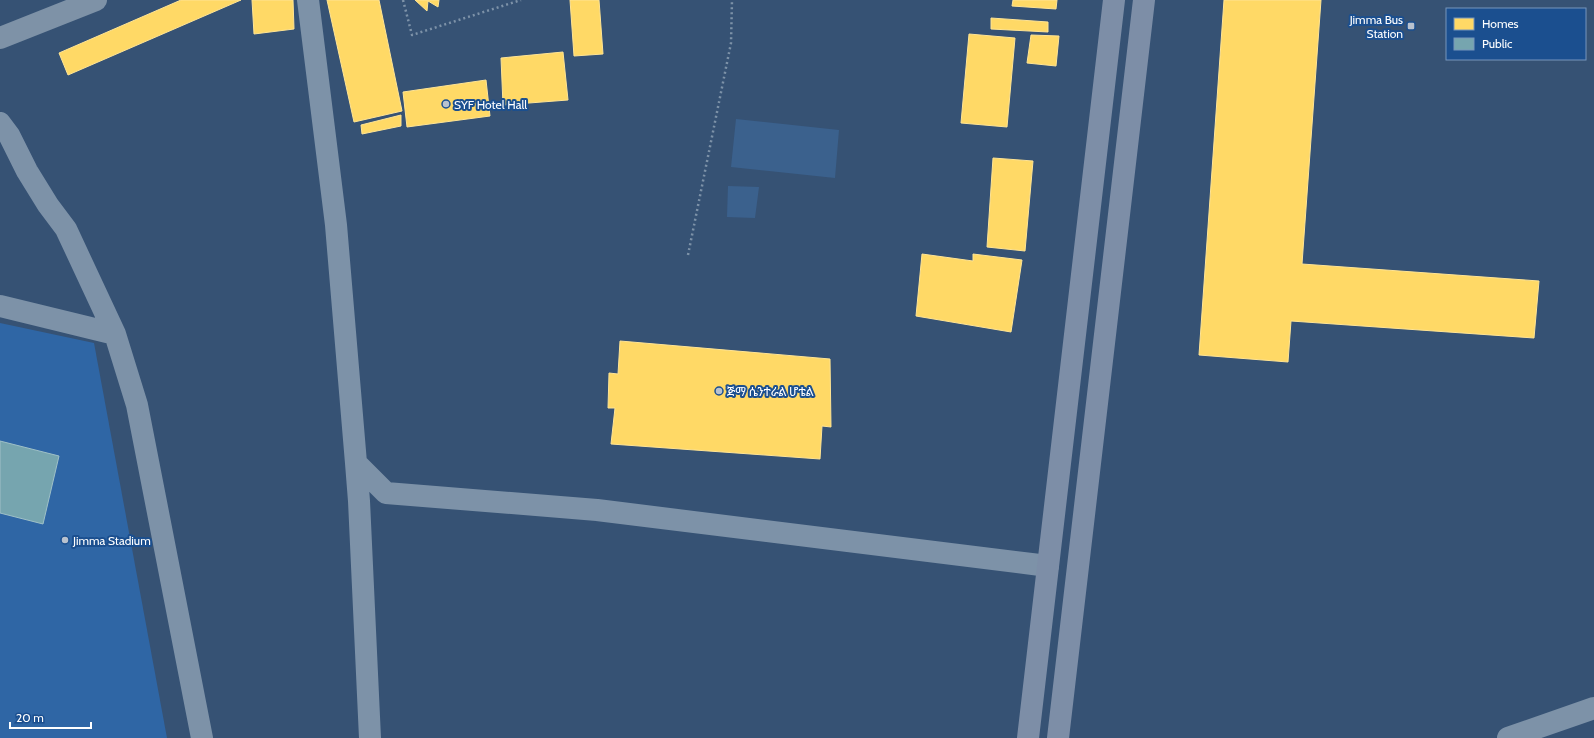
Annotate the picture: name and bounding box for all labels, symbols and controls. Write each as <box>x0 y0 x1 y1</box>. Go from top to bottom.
legend <box>1446 8 1586 60</box>
place label: Jimma Bus Station <box>1349 12 1403 41</box>
text: Homes <box>1482 16 1519 31</box>
marker: Jimma Bus Station <box>1406 21 1416 31</box>
text: Public <box>1482 36 1513 51</box>
place label: SYF Hotel Hall <box>454 97 527 112</box>
marker: SYF Hotel Hall <box>441 99 451 109</box>
place label: ጅማ ሴንተራል ሆቴል <box>727 384 814 399</box>
marker: ጅማ ሴንተራል ሆቴል <box>714 386 724 396</box>
place label: Jimma Stadium <box>72 533 151 548</box>
marker: Jimma Stadium <box>60 535 70 545</box>
scale bar <box>10 704 91 730</box>
text: 20 m <box>16 710 44 725</box>

